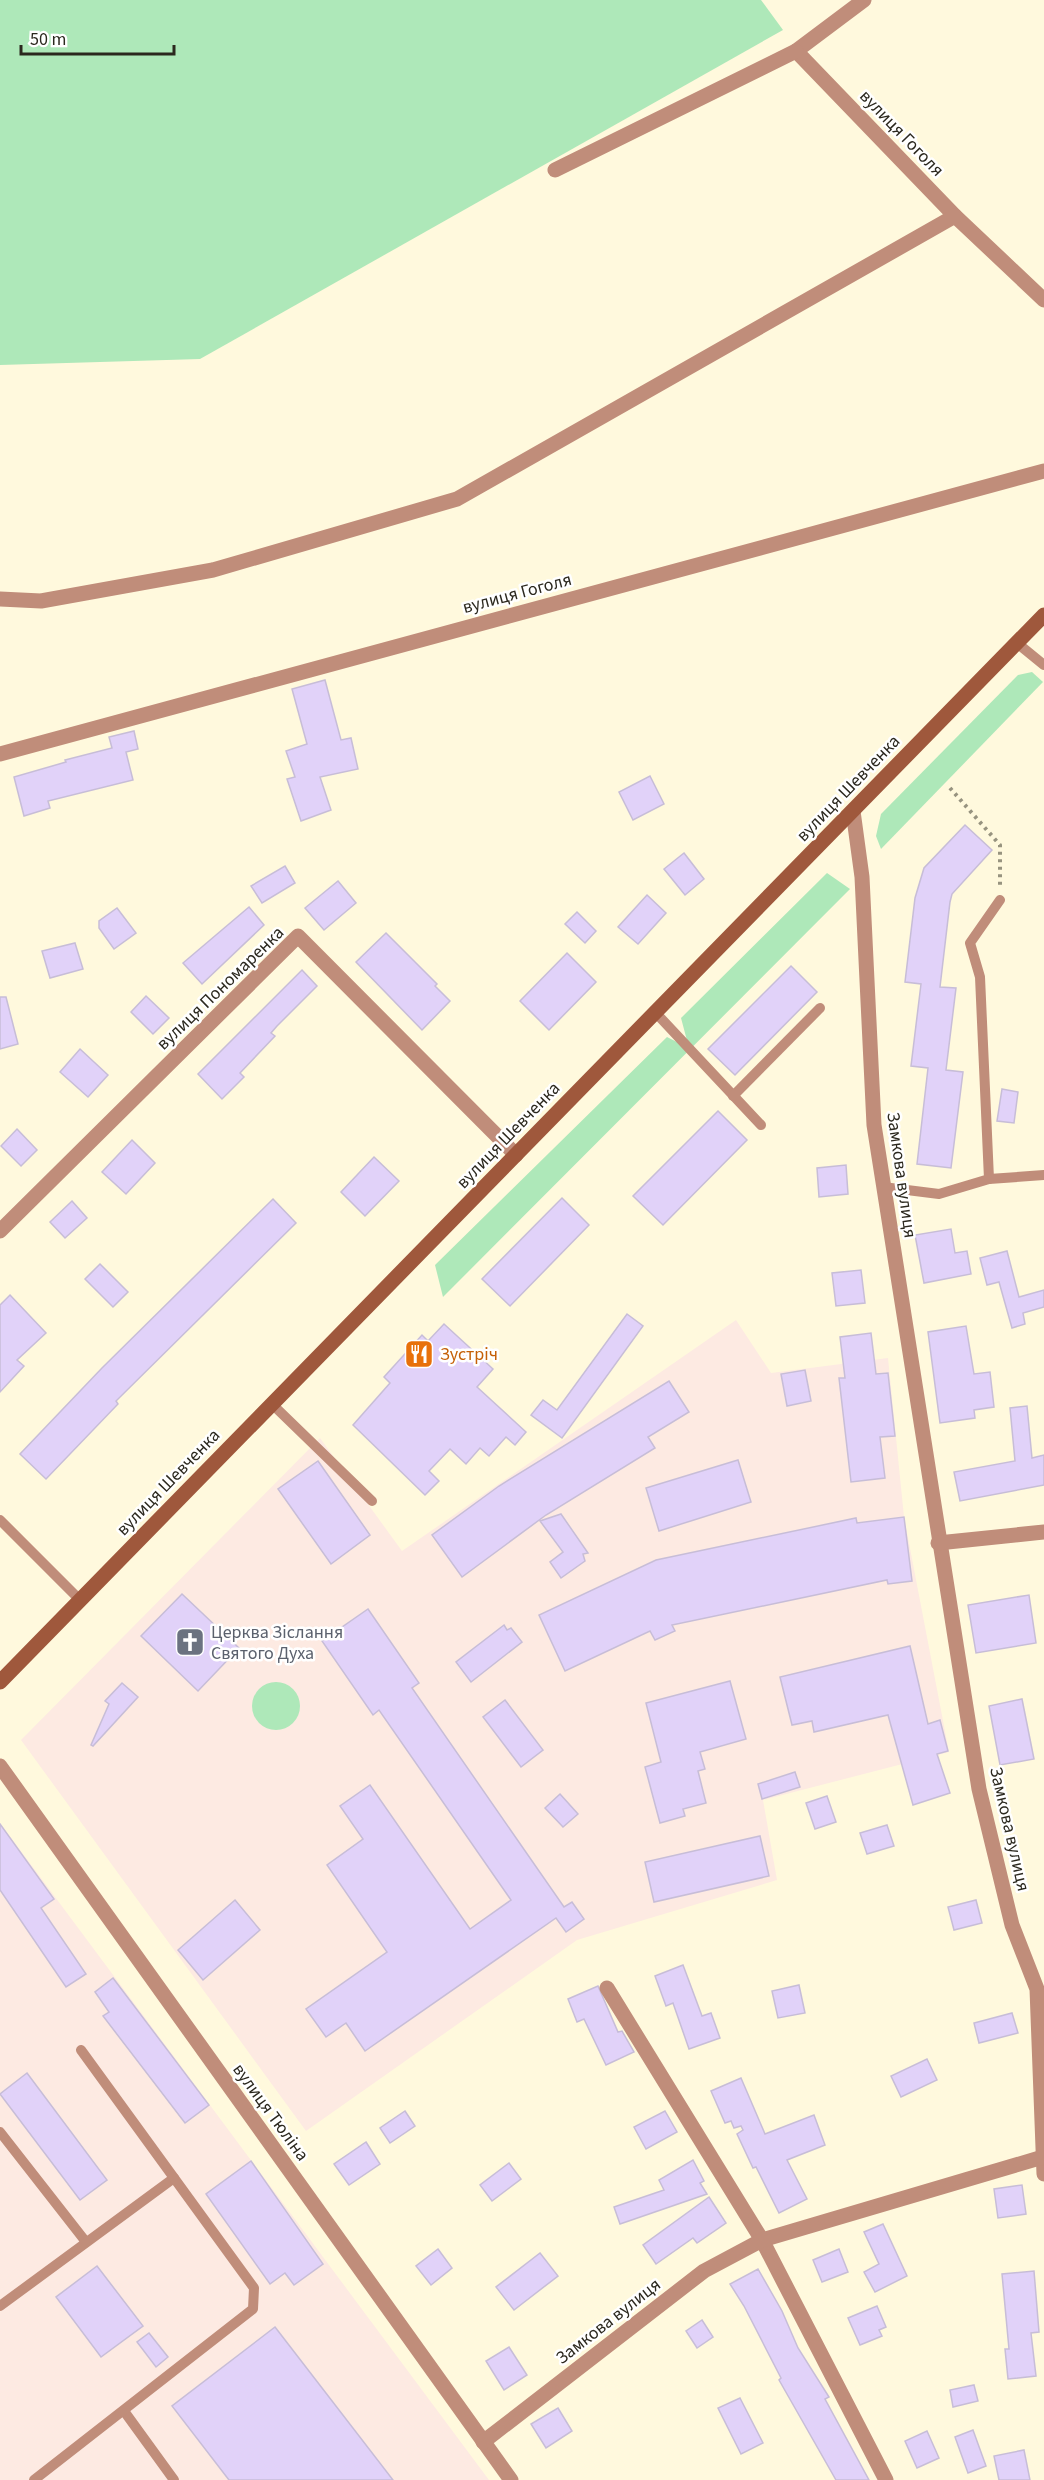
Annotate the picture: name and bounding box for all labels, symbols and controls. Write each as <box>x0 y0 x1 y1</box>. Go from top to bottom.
scale bar <box>21 18 174 56</box>
text: 50 m <box>30 27 66 52</box>
street label: вулиця Гоголя <box>854 84 950 182</box>
street label: вулиця Гоголя <box>460 567 574 620</box>
street label: вулиця Шевченка <box>791 729 906 847</box>
street label: вулиця Пономаренка <box>151 921 290 1056</box>
street label: вулиця Шевченка <box>451 1076 566 1194</box>
street label: Замкова вулиця <box>880 1110 923 1240</box>
restaurant icon: Зустріч <box>403 1338 435 1370</box>
place label: Зустріч <box>440 1342 498 1367</box>
street label: вулиця Шевченка <box>111 1423 226 1541</box>
place label: Церква Зіслання Святого Духа <box>211 1620 343 1666</box>
church icon: Церква Зіслання Святого Духа <box>174 1626 206 1658</box>
street label: Замкова вулиця <box>983 1764 1036 1894</box>
street label: вулиця Тюліна <box>227 2058 315 2166</box>
street label: Замкова вулиця <box>551 2272 666 2370</box>

